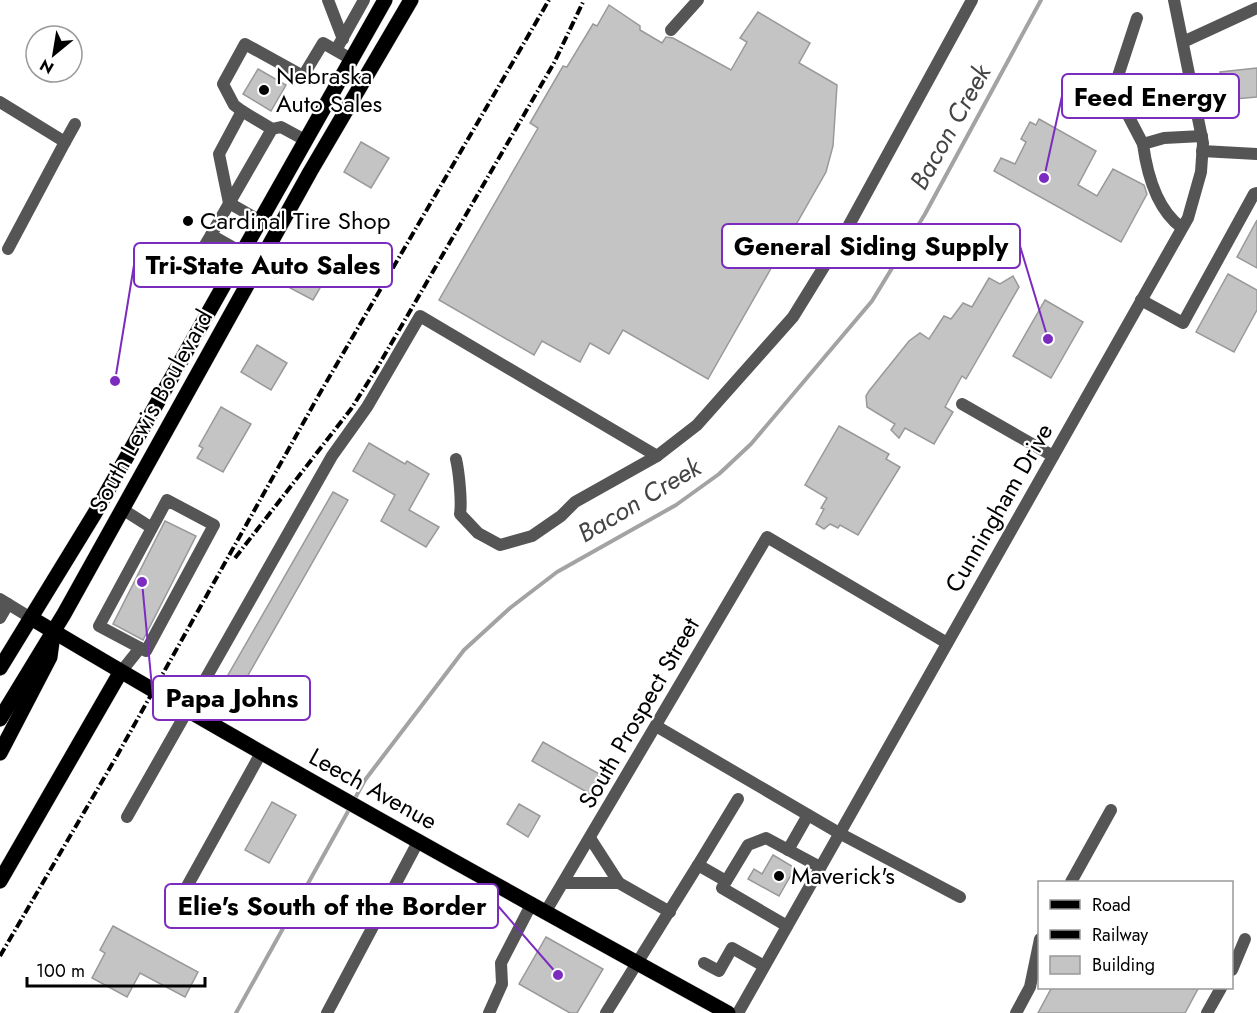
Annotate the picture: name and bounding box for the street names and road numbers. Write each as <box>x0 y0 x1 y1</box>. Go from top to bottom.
street label: South Lewis Boulevard <box>80 303 221 519</box>
street label: Cunningham Drive <box>936 417 1061 599</box>
street label: South Prospect Street <box>570 610 708 815</box>
street label: Leech Avenue <box>303 739 444 838</box>

